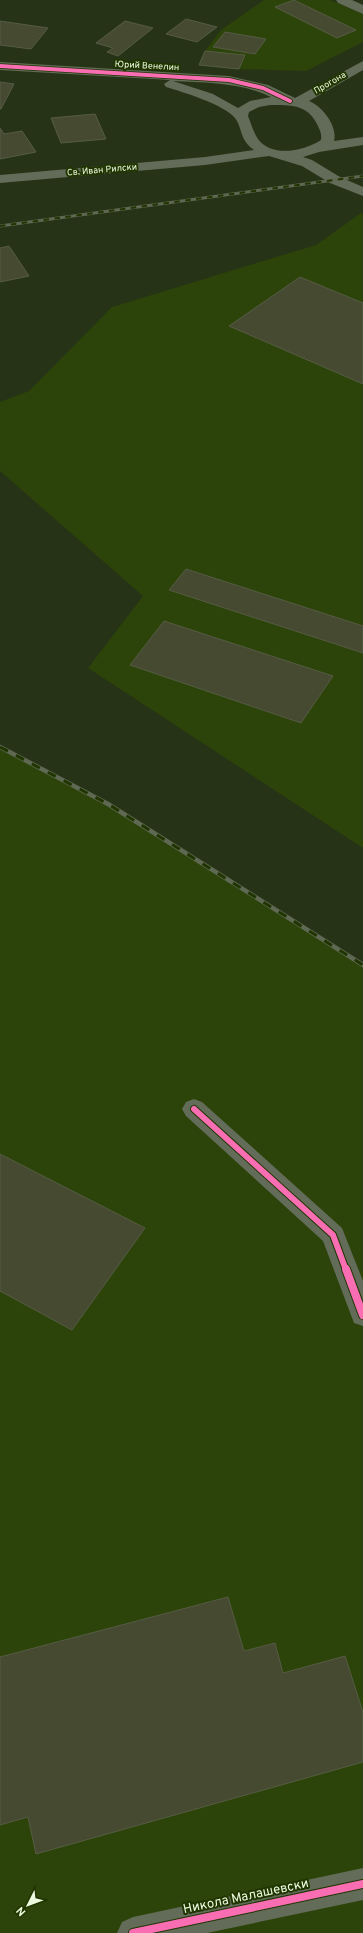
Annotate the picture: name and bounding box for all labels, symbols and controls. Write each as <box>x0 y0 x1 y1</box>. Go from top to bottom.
street label: Юрий Венелин <box>114 59 180 73</box>
street label: Прогона <box>312 69 348 97</box>
street label: Св. Иван Рилски <box>67 161 137 179</box>
street label: Никола Малашевски <box>182 1876 310 1918</box>
north arrow <box>8 1885 48 1925</box>
text: N <box>13 1903 29 1919</box>

